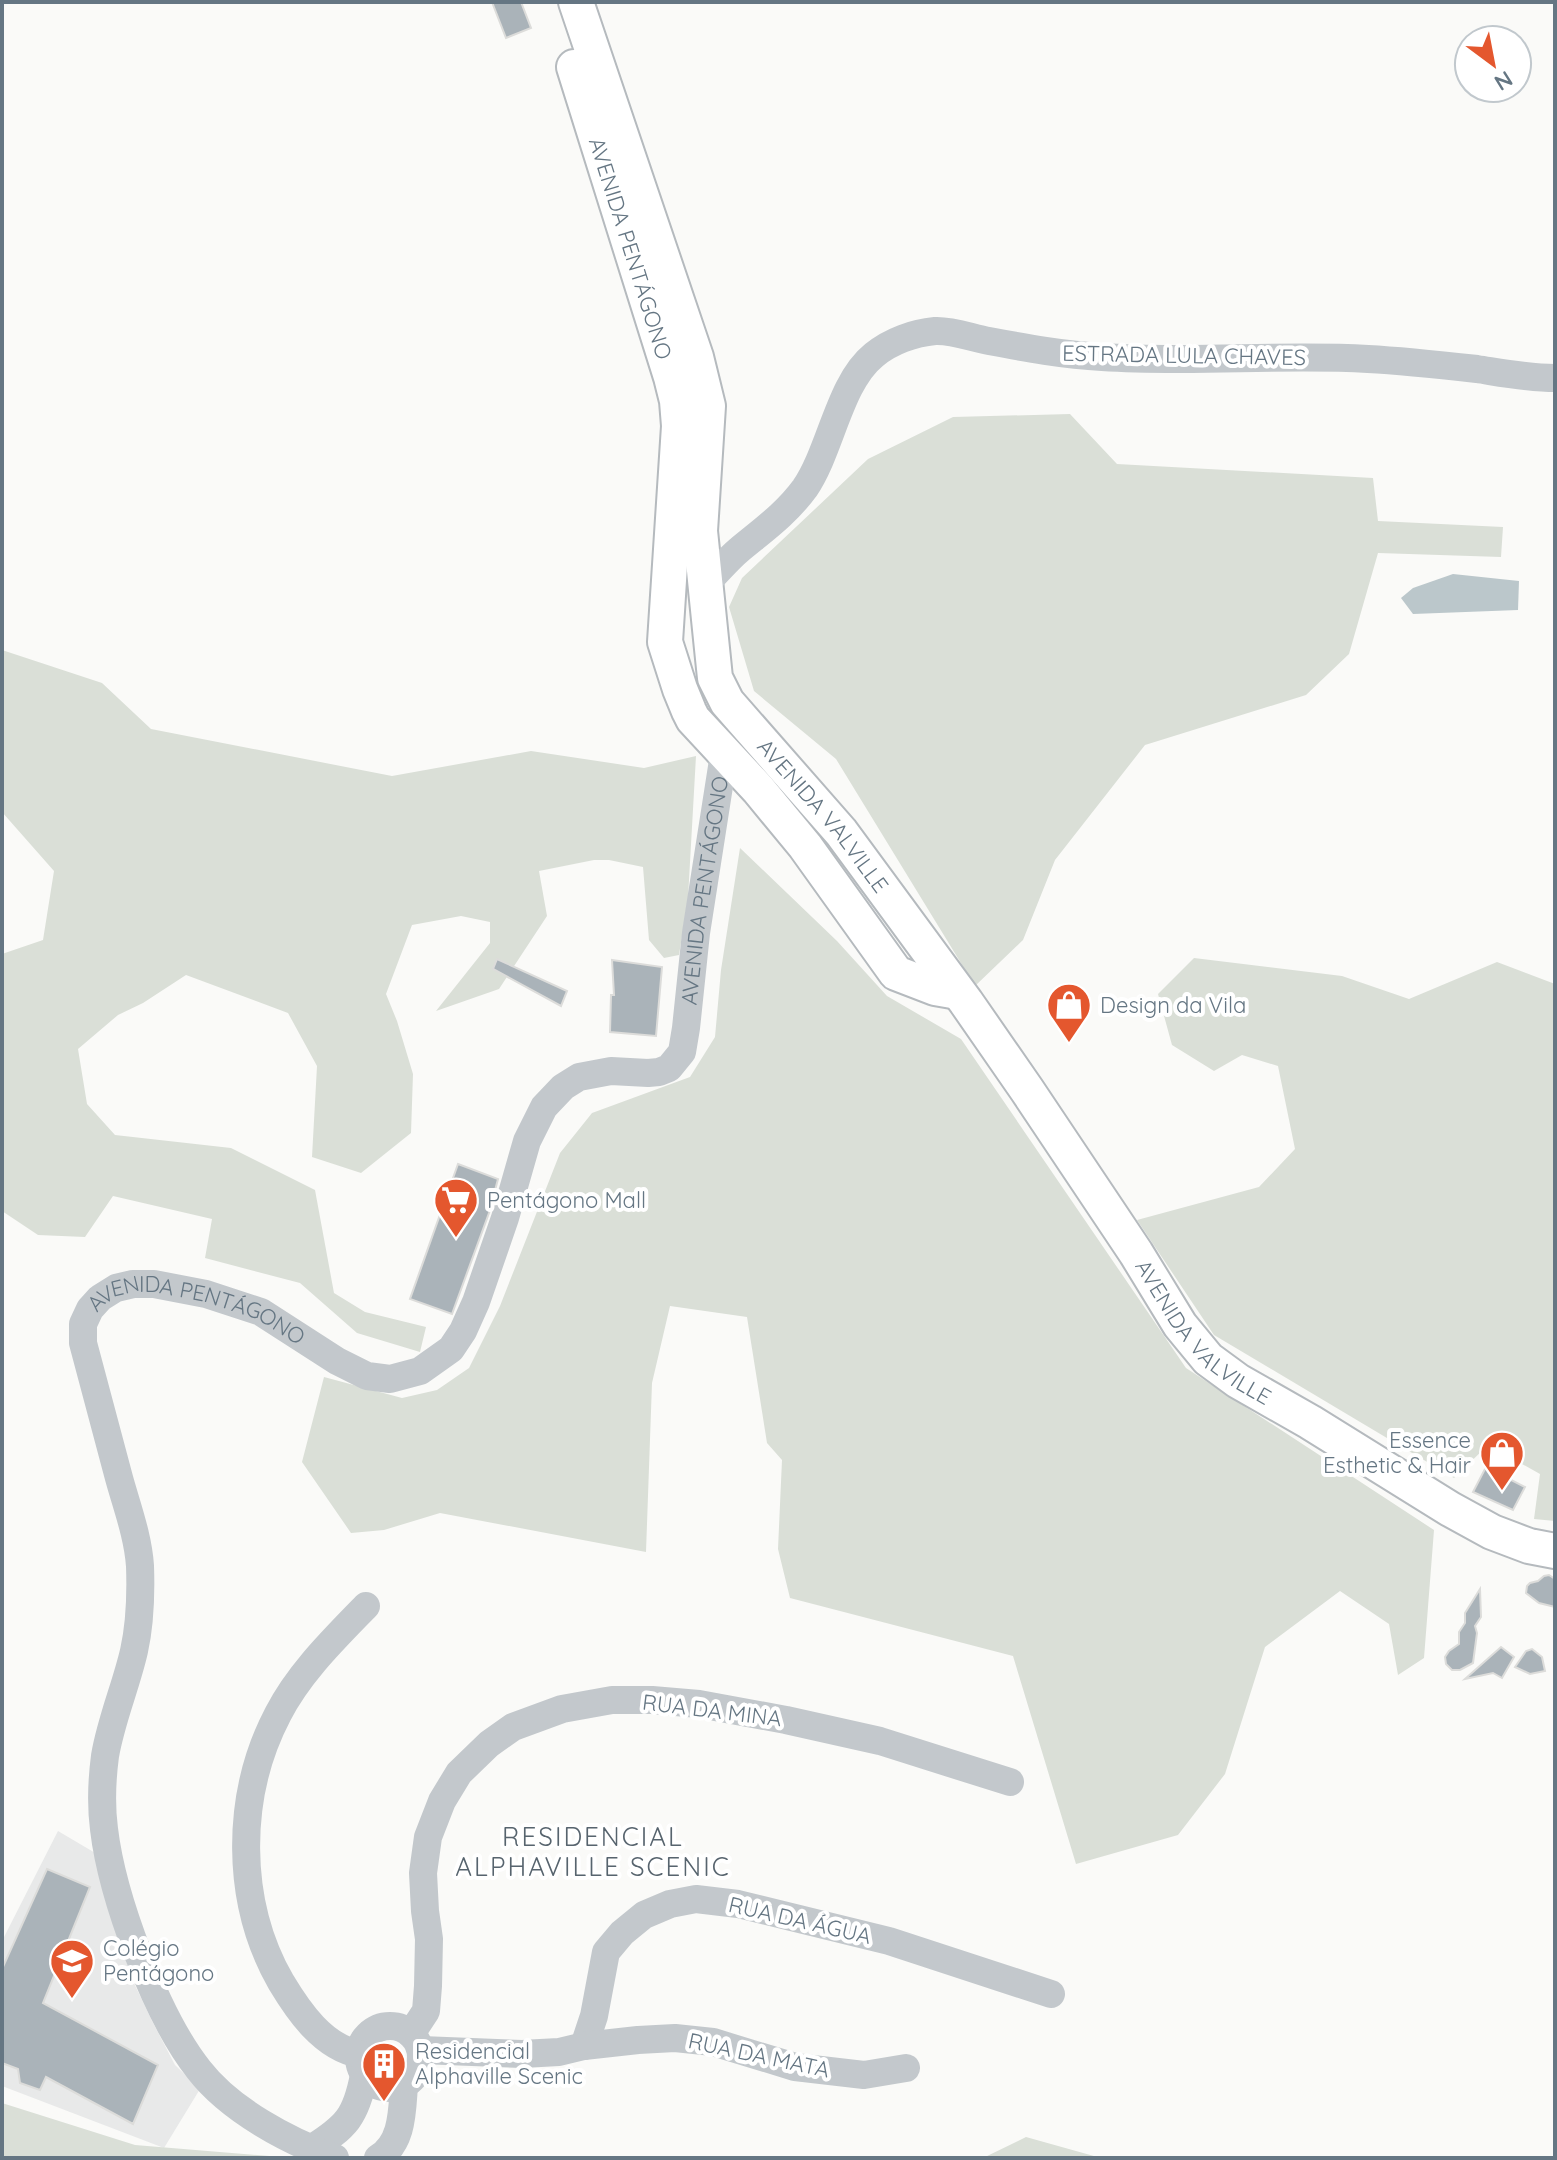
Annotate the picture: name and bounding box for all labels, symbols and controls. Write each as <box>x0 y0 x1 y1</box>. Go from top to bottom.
north arrow <box>1453 24 1533 104</box>
text: N <box>1489 65 1518 97</box>
street label: AVENIDA PENTÁGONO <box>583 134 679 363</box>
street label: ESTRADA LULA CHAVES <box>1062 339 1306 371</box>
street label: AVENIDA VALVILLE <box>751 733 895 898</box>
street label: AVENIDA PENTÁGONO <box>675 774 734 1006</box>
shop icon: Design da Vila <box>1045 981 1093 1044</box>
place label: Design da Vila <box>1100 991 1246 1019</box>
supermarket icon: Pentágono Mall <box>432 1176 480 1239</box>
place label: Pentágono Mall <box>487 1186 646 1214</box>
street label: AVENIDA VALVILLE <box>1129 1254 1276 1411</box>
street label: AVENIDA PENTÁGONO <box>81 1269 310 1351</box>
place label: Essence Esthetic & Hair <box>1323 1426 1472 1479</box>
shop icon: Essence Esthetic & Hair <box>1478 1429 1526 1492</box>
street label: RUA DA MINA <box>641 1688 783 1732</box>
district label: RESIDENCIAL ALPHAVILLE SCENIC <box>455 1820 731 1883</box>
street label: RUA DA ÁGUA <box>726 1890 874 1950</box>
place label: Colégio Pentágono <box>103 1934 214 1987</box>
school or university icon: Colégio Pentágono <box>48 1937 96 2000</box>
street label: RUA DA MATA <box>686 2026 832 2084</box>
place label: Residencial Alphaville Scenic <box>415 2037 583 2090</box>
building icon: Residencial Alphaville Scenic <box>360 2040 408 2103</box>

